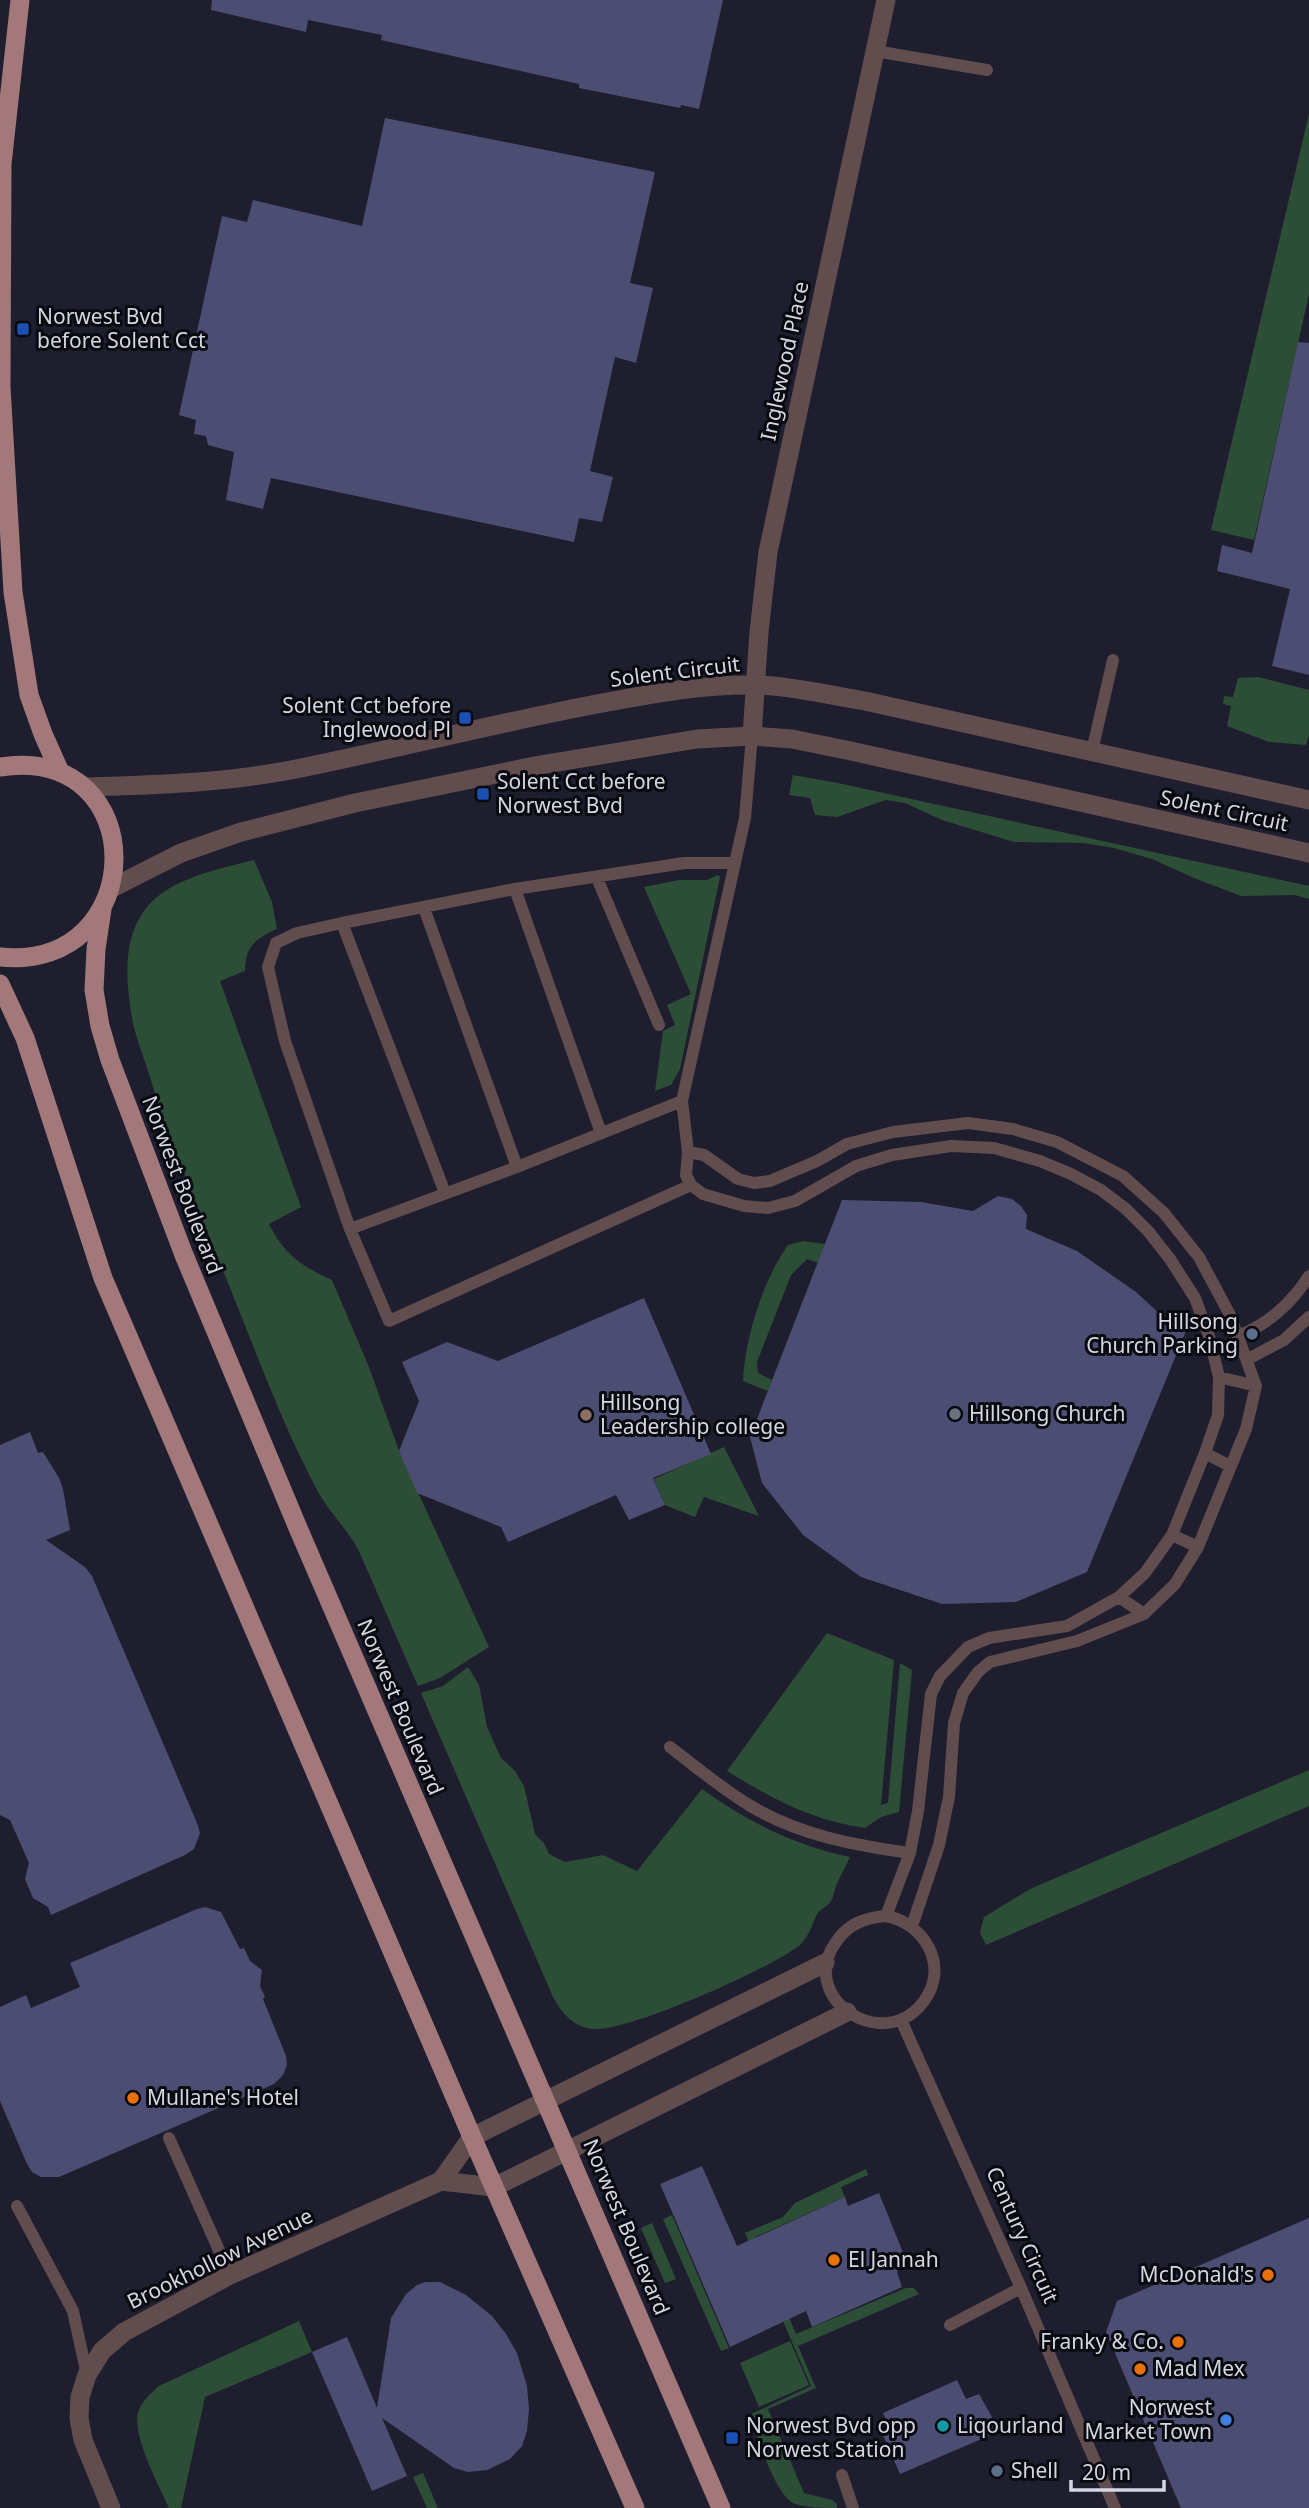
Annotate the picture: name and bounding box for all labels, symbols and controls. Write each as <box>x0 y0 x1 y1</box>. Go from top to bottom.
street label: Inglewood Place <box>753 279 815 443</box>
place label: Norwest Bvd before Solent Cct <box>37 302 206 354</box>
marker: Norwest Bvd before Solent Cct <box>15 321 31 337</box>
street label: Solent Circuit <box>608 649 742 693</box>
place label: Solent Cct before Inglewood Pl <box>282 691 451 743</box>
marker: Solent Cct before Inglewood Pl <box>457 710 473 726</box>
place label: Solent Cct before Norwest Bvd <box>497 767 666 819</box>
street label: Solent Circuit <box>1157 783 1291 837</box>
marker: Solent Cct before Norwest Bvd <box>475 786 491 802</box>
street label: Norwest Boulevard <box>136 1092 230 1278</box>
place label: Hillsong Church Parking <box>1086 1307 1238 1359</box>
marker: Hillsong Church Parking <box>1244 1326 1260 1342</box>
place label: Hillsong Leadership college <box>600 1388 785 1440</box>
place label: Hillsong Church <box>969 1399 1125 1427</box>
marker: Hillsong Church <box>947 1406 963 1422</box>
marker: Hillsong Leadership college <box>578 1407 594 1423</box>
street label: Norwest Boulevard <box>351 1614 451 1799</box>
place label: Mullane's Hotel <box>147 2083 299 2111</box>
marker: Mullane's Hotel <box>125 2090 141 2106</box>
street label: Norwest Boulevard <box>577 2134 677 2319</box>
street label: Century Circuit <box>980 2162 1066 2308</box>
street label: Brookhollow Avenue <box>122 2201 317 2315</box>
place label: El Jannah <box>848 2245 939 2273</box>
marker: El Jannah <box>826 2252 842 2268</box>
place label: McDonald's <box>1140 2260 1254 2288</box>
marker: McDonald's <box>1260 2267 1276 2283</box>
place label: Franky & Co. <box>1040 2327 1164 2355</box>
marker: Franky & Co. <box>1170 2334 1186 2350</box>
place label: Mad Mex <box>1154 2354 1245 2382</box>
marker: Mad Mex <box>1132 2361 1148 2377</box>
place label: Norwest Market Town <box>1084 2393 1212 2445</box>
place label: Norwest Bvd opp Norwest Station <box>746 2411 916 2463</box>
place label: Liqourland <box>957 2411 1064 2439</box>
marker: Norwest Market Town <box>1218 2412 1234 2428</box>
marker: Liqourland <box>935 2418 951 2434</box>
marker: Norwest Bvd opp Norwest Station <box>724 2430 740 2446</box>
scale bar <box>1071 2448 1164 2492</box>
place label: Shell <box>1011 2456 1058 2484</box>
text: 20 m <box>1082 2458 1131 2486</box>
marker: Shell <box>989 2463 1005 2479</box>

